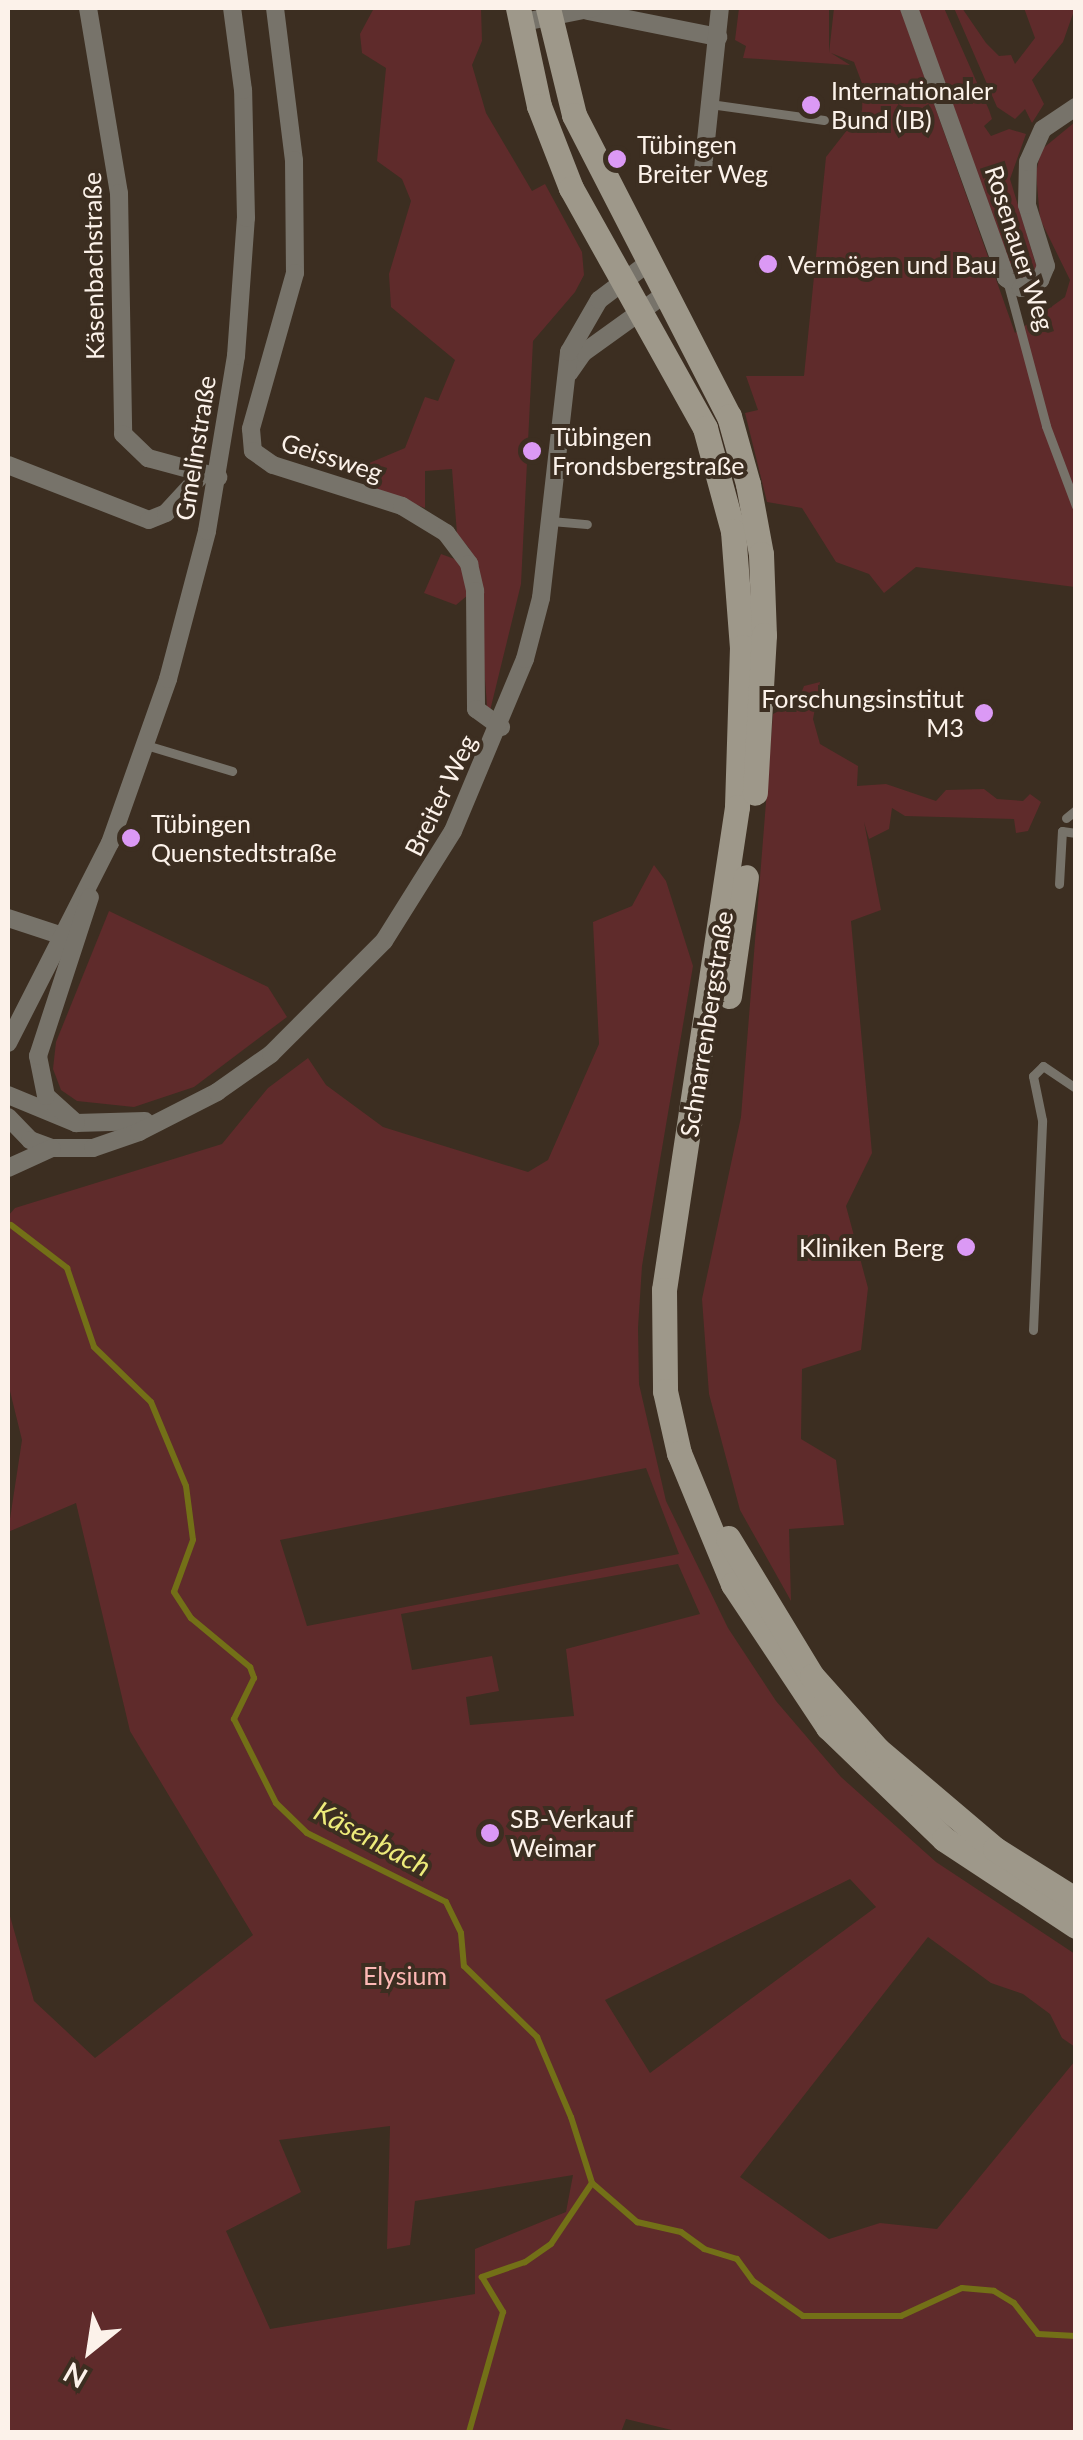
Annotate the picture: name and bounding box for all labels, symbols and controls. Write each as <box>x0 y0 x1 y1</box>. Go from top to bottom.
place label: Internationaler Bund (IB) <box>831 76 993 135</box>
marker: Internationaler Bund (IB) <box>800 94 822 116</box>
place label: Tübingen Breiter Weg <box>637 130 769 189</box>
marker: Tübingen Breiter Weg <box>606 148 628 170</box>
street label: Rosenauer Weg <box>979 161 1061 335</box>
street label: Käsenbachstraße <box>76 172 110 360</box>
place label: Vermögen und Bau <box>788 249 997 279</box>
marker: Vermögen und Bau <box>757 253 779 275</box>
street label: Gmelinstraße <box>169 373 221 523</box>
place label: Tübingen Frondsbergstraße <box>552 422 744 481</box>
street label: Geissweg <box>278 427 386 487</box>
marker: Tübingen Frondsbergstraße <box>521 440 543 462</box>
place label: Forschungsinstitut M3 <box>761 684 964 743</box>
marker: Forschungsinstitut M3 <box>973 702 995 724</box>
street label: Breiter Weg <box>398 729 482 861</box>
place label: Tübingen Quenstedtstraße <box>151 809 337 868</box>
marker: Tübingen Quenstedtstraße <box>120 827 142 849</box>
street label: Schnarrenbergstraße <box>673 909 739 1139</box>
place label: Kliniken Berg <box>799 1232 944 1262</box>
marker: Kliniken Berg <box>953 1234 979 1260</box>
water label: Käsenbach <box>309 1793 437 1883</box>
place label: SB-Verkauf Weimar <box>510 1804 633 1863</box>
marker: SB-Verkauf Weimar <box>479 1822 501 1844</box>
park label: Elysium <box>363 1960 447 1990</box>
north arrow <box>40 2300 140 2400</box>
text: N <box>57 2356 93 2396</box>

